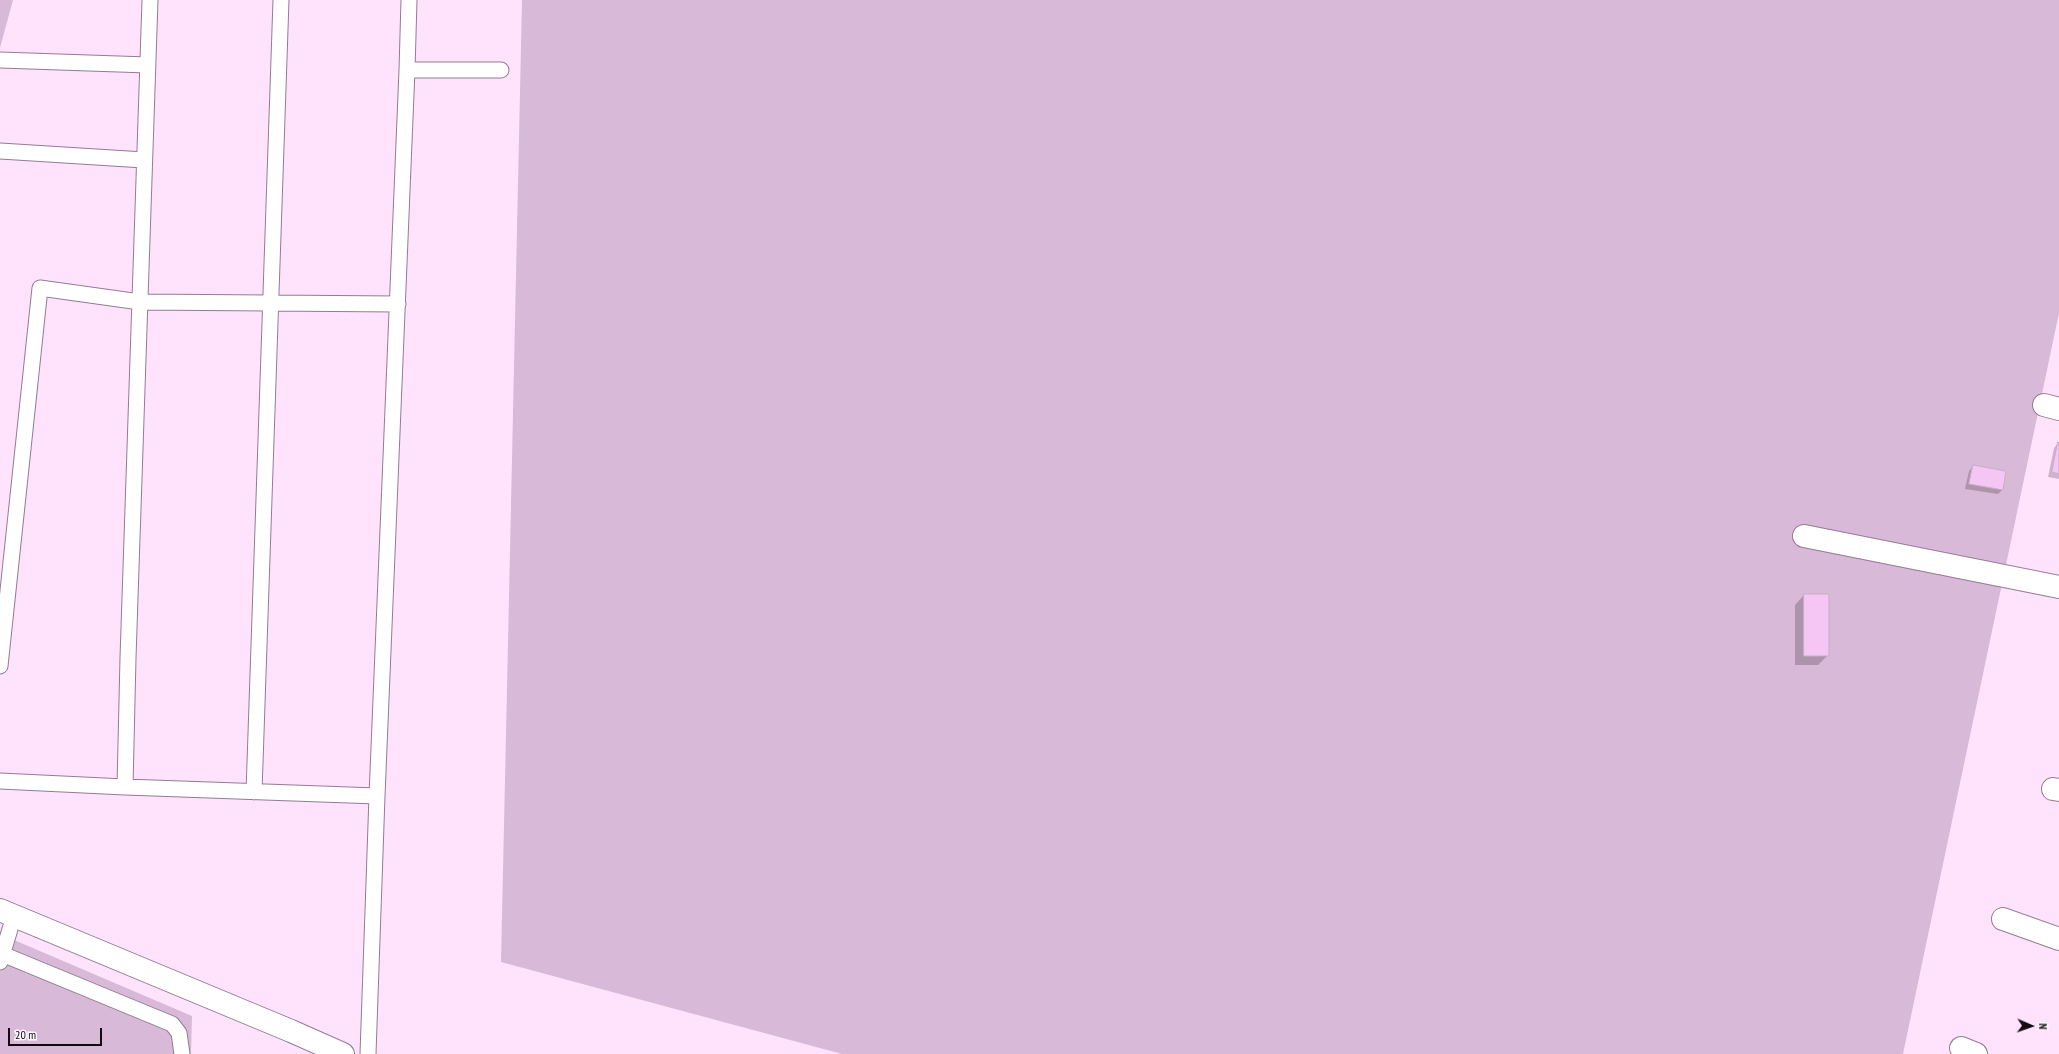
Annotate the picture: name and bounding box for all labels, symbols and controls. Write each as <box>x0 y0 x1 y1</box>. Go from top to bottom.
north arrow <box>2011 1006 2051 1046</box>
scale bar <box>10 1020 104 1046</box>
text: N <box>2036 1023 2050 1030</box>
text: 20 m <box>15 1027 36 1042</box>

